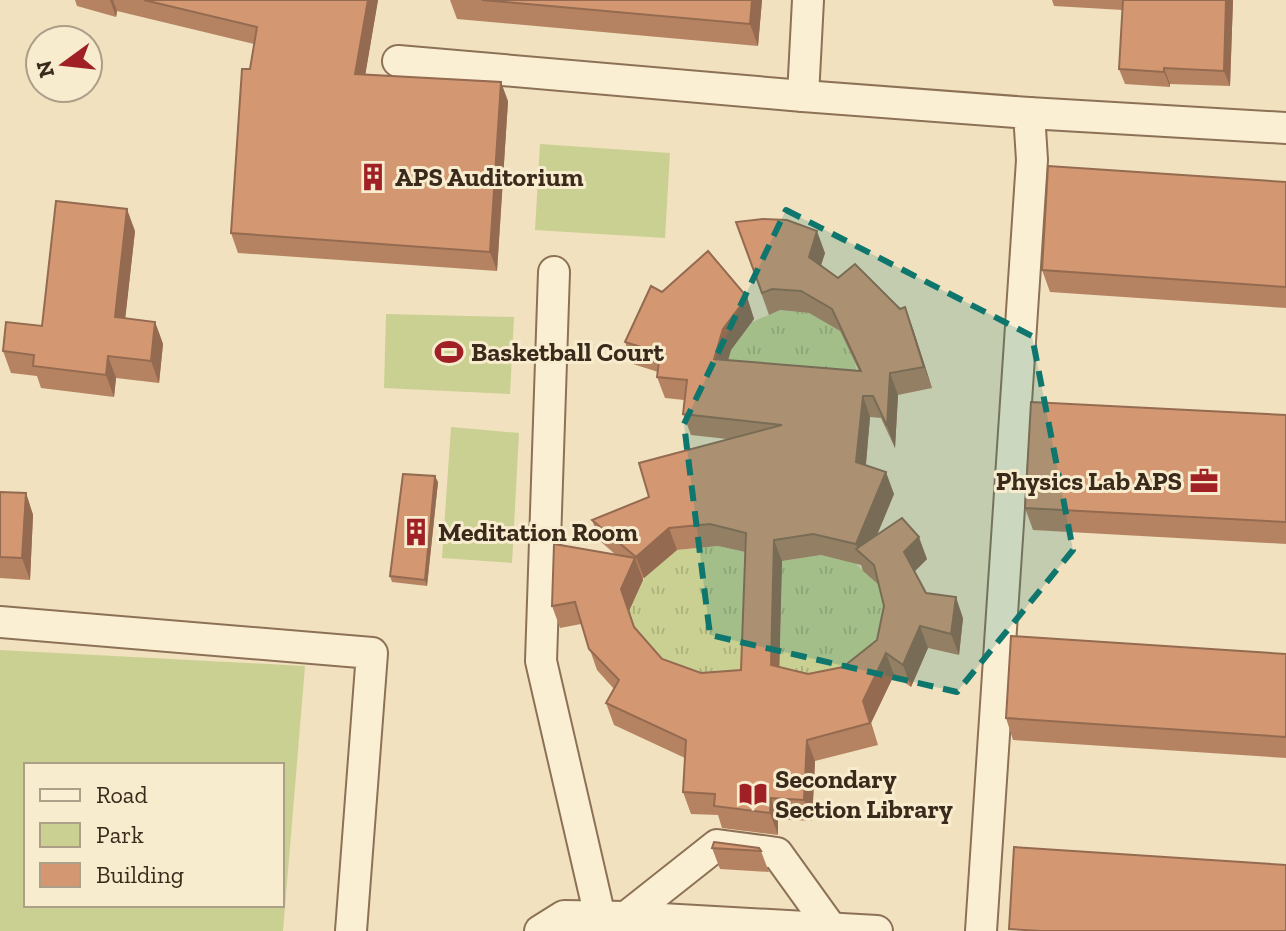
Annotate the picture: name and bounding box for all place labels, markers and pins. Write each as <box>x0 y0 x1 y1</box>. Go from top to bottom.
place label: APS Auditorium <box>395 161 584 193</box>
building icon: APS Auditorium <box>358 162 388 192</box>
place label: Basketball Court <box>471 336 665 368</box>
sports icon: Basketball Court <box>434 337 464 367</box>
place label: Physics Lab APS <box>996 465 1182 497</box>
office icon: Physics Lab APS <box>1189 466 1219 496</box>
place label: Meditation Room <box>438 516 638 548</box>
building icon: Meditation Room <box>401 517 431 547</box>
place label: Secondary Section Library <box>775 763 953 825</box>
library icon: Secondary Section Library <box>738 779 768 809</box>

